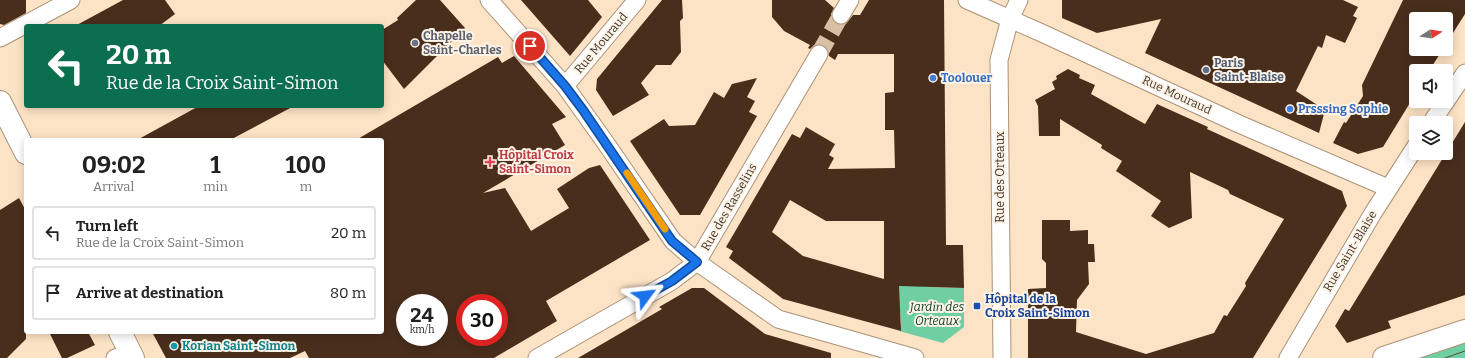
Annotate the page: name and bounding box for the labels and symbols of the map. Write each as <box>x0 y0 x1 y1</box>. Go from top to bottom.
street label: Rue Mouraud <box>572 10 630 76</box>
north arrow <box>1409 12 1453 56</box>
place label: Chapelle Saint-Charles <box>423 29 502 57</box>
pin <box>513 29 547 63</box>
marker: Chapelle Saint-Charles <box>410 38 420 48</box>
place label: Paris Saint-Blaise <box>1214 56 1284 84</box>
marker: Paris Saint-Blaise <box>1201 65 1211 75</box>
place label: Toolouer <box>941 71 993 85</box>
marker: Toolouer <box>928 73 938 83</box>
street label: Rue Mouraud <box>1140 73 1214 117</box>
place label: Prsssing Sophie <box>1298 102 1389 116</box>
marker: Prsssing Sophie <box>1285 104 1295 114</box>
street label: Rue des Orteaux <box>993 131 1007 223</box>
place label: Hôpital Croix Saint-Simon <box>499 148 574 176</box>
marker: Hôpital Croix Saint-Simon <box>484 156 496 168</box>
street label: Rue des Rasselins <box>698 161 760 253</box>
street label: Rue Saint-Blaise <box>1320 208 1380 294</box>
position arrow <box>624 275 666 317</box>
place label: Hôpital de la Croix Saint-Simon <box>985 292 1090 320</box>
speed limit sign: 30 <box>456 294 508 346</box>
park label: Jardin des Orteaux <box>909 300 964 328</box>
marker: Hôpital de la Croix Saint-Simon <box>972 301 982 311</box>
place label: Korian Saint-Simon <box>182 339 296 353</box>
marker: Korian Saint-Simon <box>169 341 179 351</box>

